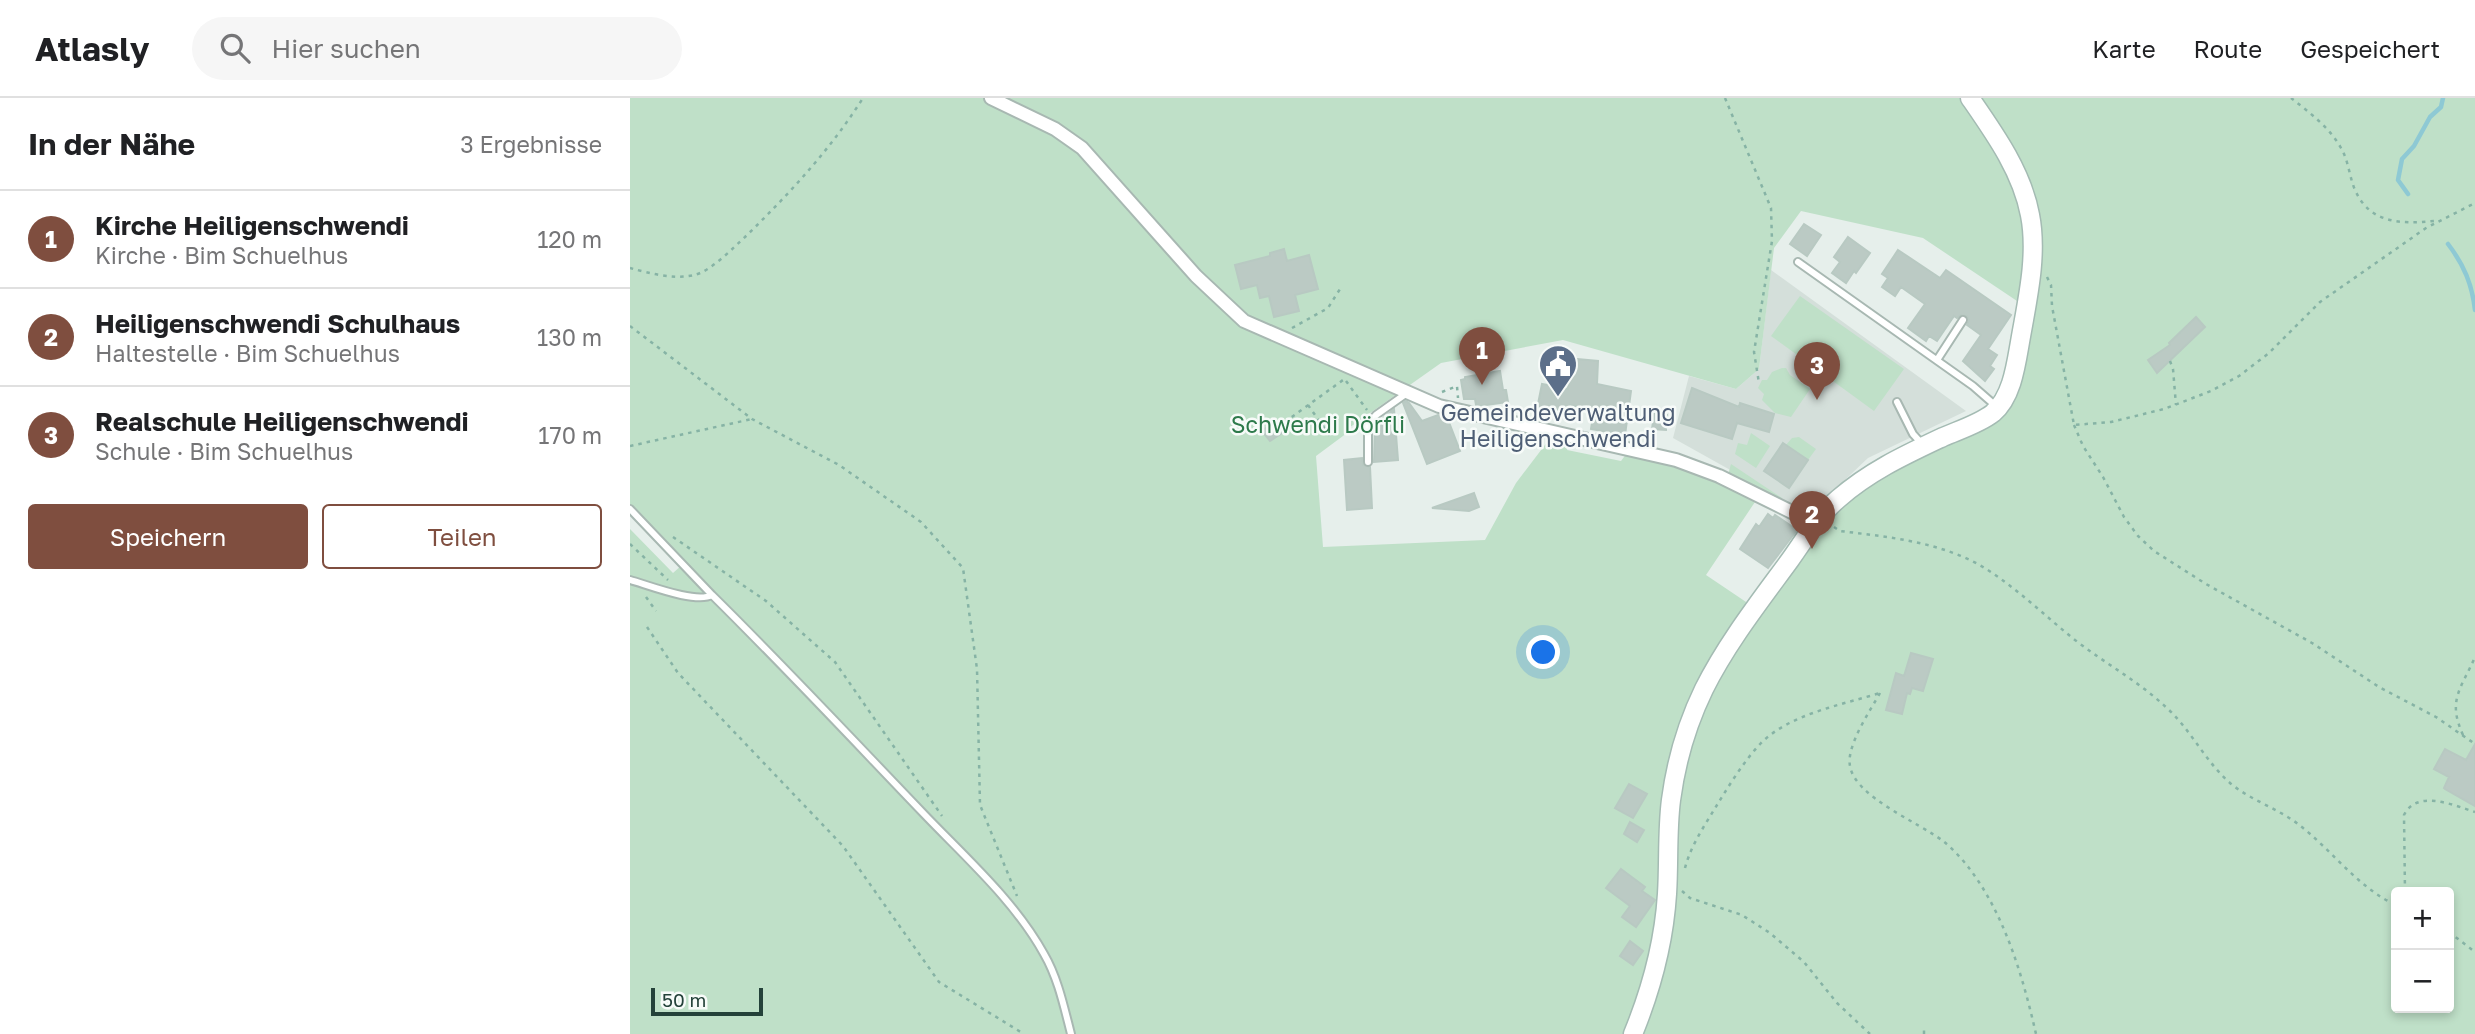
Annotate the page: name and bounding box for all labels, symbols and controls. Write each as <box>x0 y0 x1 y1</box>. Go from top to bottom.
search box <box>192 17 682 80</box>
text: Atlasly <box>35 29 150 68</box>
icon: search <box>216 29 254 67</box>
text: Hier suchen <box>272 33 421 64</box>
text: Karte <box>2092 34 2156 63</box>
text: Route <box>2194 34 2262 63</box>
text: Gespeichert <box>2300 34 2440 63</box>
text: In der Nähe <box>28 126 195 162</box>
text: 3 Ergebnisse <box>460 130 602 158</box>
text: Kirche Heiligenschwendi <box>95 210 409 241</box>
text: 1 <box>45 225 57 253</box>
text: 120 m <box>537 225 602 253</box>
text: Kirche · Bim Schuelhus <box>95 241 348 269</box>
text: Heiligenschwendi Schulhaus <box>95 308 460 339</box>
text: 2 <box>44 323 58 351</box>
text: 130 m <box>537 323 602 351</box>
pin: 1 <box>1459 327 1505 385</box>
text: Haltestelle · Bim Schuelhus <box>95 339 400 367</box>
pin: 3 <box>1794 342 1840 400</box>
public building icon: Gemeindeverwaltung Heiligenschwendi <box>1537 343 1579 398</box>
place label: Gemeindeverwaltung Heiligenschwendi <box>1440 398 1676 452</box>
text: Realschule Heiligenschwendi <box>95 406 469 437</box>
park label: Schwendi Dörfli <box>1231 410 1405 438</box>
text: 3 <box>44 421 58 449</box>
text: 170 m <box>538 421 602 449</box>
text: Schule · Bim Schuelhus <box>95 437 353 465</box>
pin: 2 <box>1789 491 1835 549</box>
button: Speichern <box>28 504 308 569</box>
button: Teilen <box>322 504 602 569</box>
your location <box>1526 635 1560 669</box>
map controls <box>2391 887 2454 1013</box>
button: + <box>2391 887 2454 950</box>
button: − <box>2391 950 2454 1013</box>
scale bar <box>651 985 763 1017</box>
text: 50 m <box>662 988 706 1011</box>

